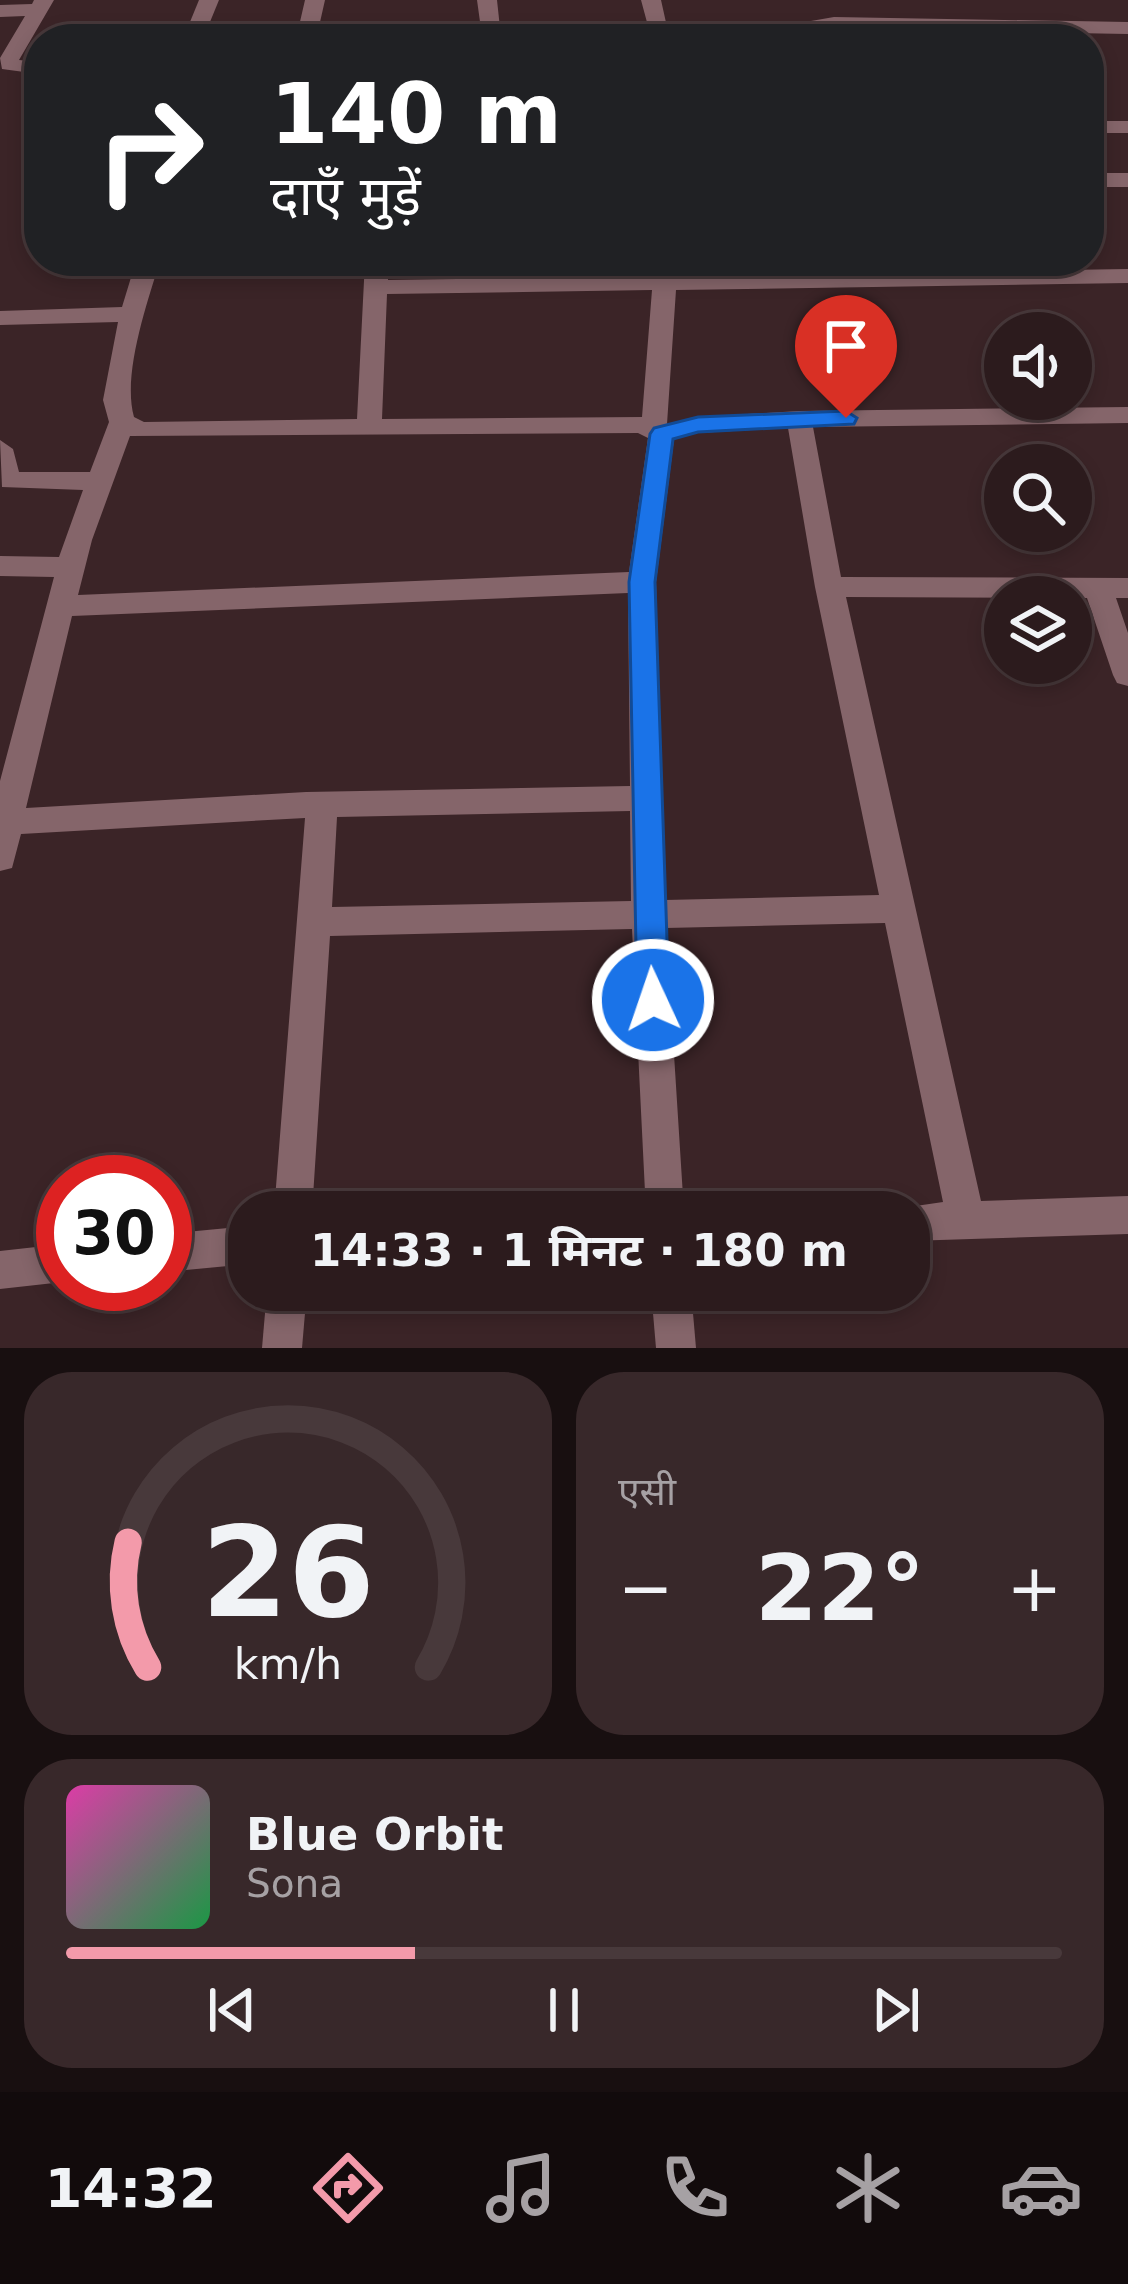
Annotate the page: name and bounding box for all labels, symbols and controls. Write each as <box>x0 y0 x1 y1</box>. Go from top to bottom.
text: 140 m <box>270 65 562 163</box>
icon: right <box>72 72 228 228</box>
text: दाएँ मुड़ें <box>270 165 421 228</box>
pin <box>795 295 897 418</box>
map controls <box>984 312 1092 684</box>
button: sound <box>984 312 1092 420</box>
icon: arrive <box>813 313 879 379</box>
button: search <box>984 444 1092 552</box>
button: layers <box>984 576 1092 684</box>
position arrow <box>590 937 716 1063</box>
speed limit sign: 30 <box>36 1155 192 1311</box>
text: 14:33 · 1 मिनट · 180 m <box>310 1224 848 1277</box>
text: एसी <box>618 1469 676 1514</box>
text: 26 <box>201 1500 375 1645</box>
text: 22° <box>755 1536 925 1641</box>
text: − <box>618 1550 673 1627</box>
text: + <box>1007 1550 1062 1627</box>
text: km/h <box>234 1638 342 1688</box>
text: Blue Orbit <box>246 1808 504 1861</box>
text: Sona <box>246 1861 343 1906</box>
icon: previous <box>199 1977 265 2043</box>
icon: pause <box>531 1977 597 2043</box>
icon: next <box>863 1977 929 2043</box>
icon: directions <box>306 2146 390 2230</box>
icon: music <box>479 2146 563 2230</box>
icon: phone <box>653 2146 737 2230</box>
icon: climate <box>826 2146 910 2230</box>
icon: car <box>999 2146 1083 2230</box>
text: 14:32 <box>45 2157 217 2220</box>

